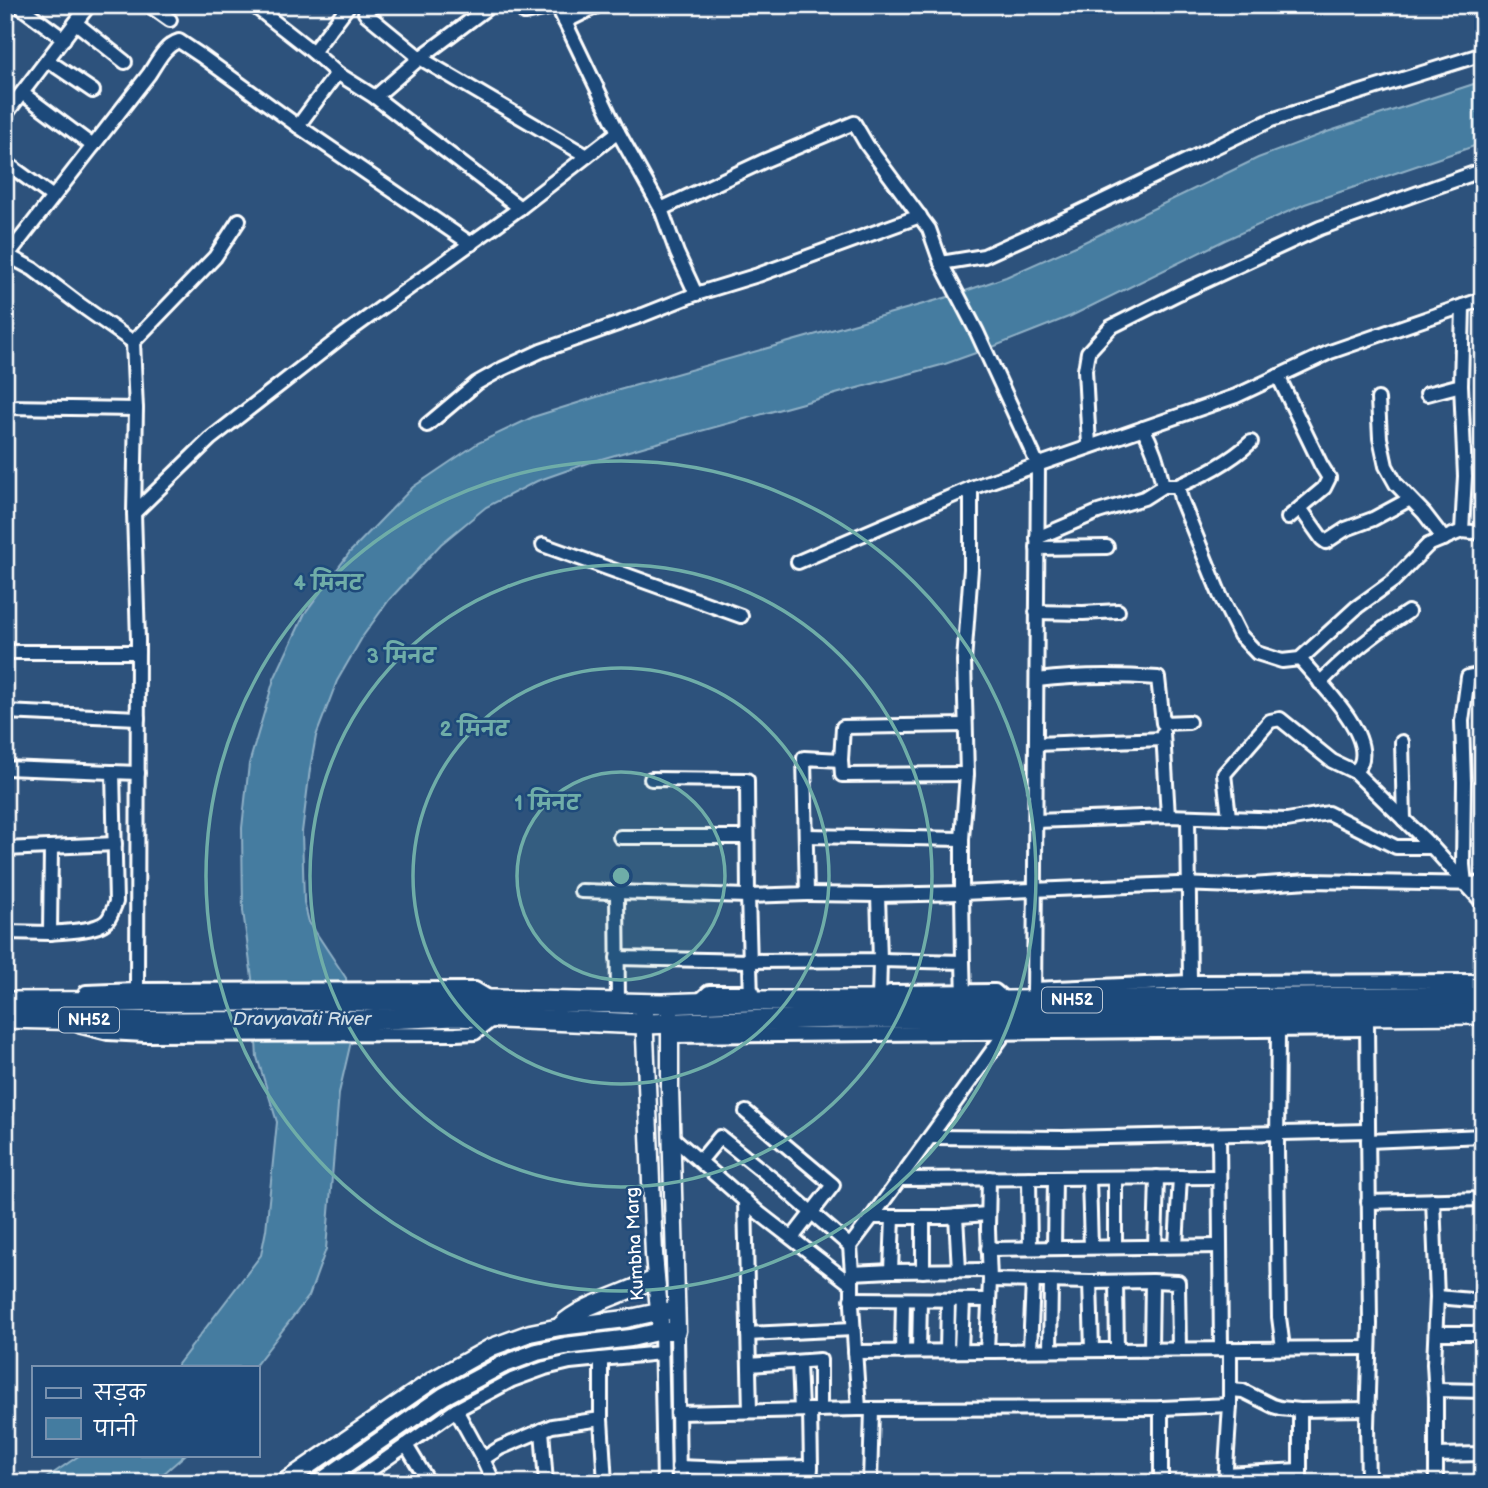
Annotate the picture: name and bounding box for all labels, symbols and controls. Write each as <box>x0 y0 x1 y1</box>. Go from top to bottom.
text: 4 मिनट <box>294 567 365 596</box>
text: 3 मिनट <box>367 640 438 669</box>
text: 2 मिनट <box>439 713 511 742</box>
text: 1 मिनट <box>514 787 582 816</box>
centre of rings <box>609 864 633 888</box>
road number: NH52 <box>1042 988 1102 1012</box>
road number: NH52 <box>59 1008 119 1032</box>
water label: Dravyavati River <box>233 1008 372 1031</box>
street label: Kumbha Marg <box>622 1187 648 1301</box>
legend <box>32 1366 259 1456</box>
text: सड़क <box>93 1381 147 1406</box>
text: पानी <box>93 1413 139 1442</box>

